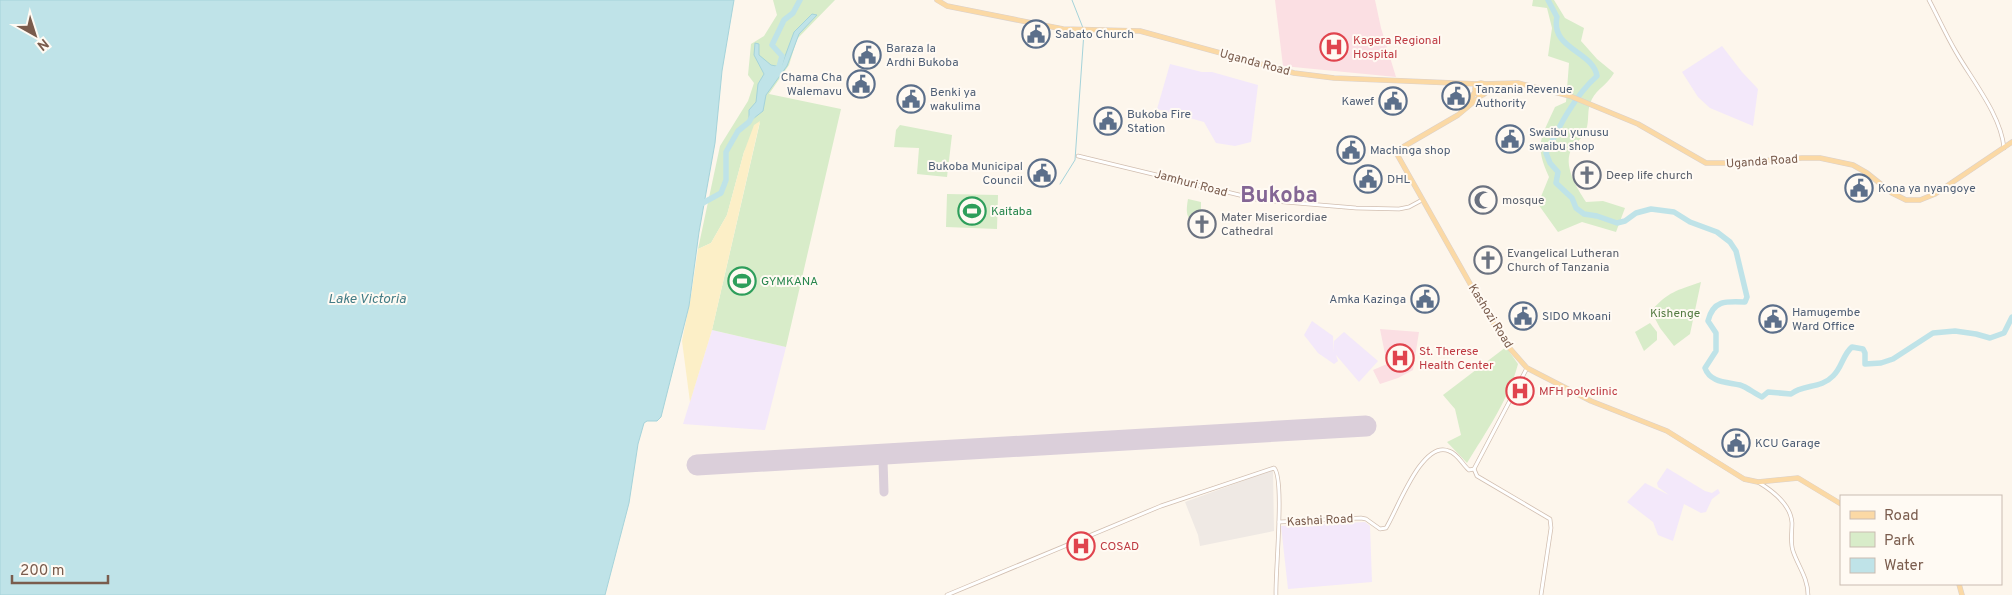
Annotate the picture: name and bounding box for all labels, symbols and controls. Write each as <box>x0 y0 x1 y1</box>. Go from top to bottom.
north arrow <box>10 10 60 60</box>
public building icon: Sabato Church <box>1021 19 1051 49</box>
place label: Sabato Church <box>1055 27 1134 43</box>
hospital icon: Kagera Regional Hospital <box>1319 32 1349 62</box>
place label: Kagera Regional Hospital <box>1353 33 1441 63</box>
text: N <box>33 34 51 54</box>
public building icon: Baraza la Ardhi Bukoba <box>852 40 882 70</box>
place label: Baraza la Ardhi Bukoba <box>886 41 958 71</box>
street label: Uganda Road <box>1218 46 1292 80</box>
public building icon: Chama Cha Walemavu <box>846 69 876 99</box>
place label: Chama Cha Walemavu <box>781 70 842 100</box>
public building icon: Tanzania Revenue Authority <box>1441 81 1471 111</box>
place label: Tanzania Revenue Authority <box>1475 82 1572 112</box>
public building icon: Benki ya wakulima <box>896 84 926 114</box>
place label: Benki ya wakulima <box>930 85 980 115</box>
public building icon: Kawef <box>1378 86 1408 116</box>
place label: Kawef <box>1341 94 1374 110</box>
public building icon: Bukoba Fire Station <box>1093 106 1123 136</box>
place label: Bukoba Fire Station <box>1127 107 1191 137</box>
public building icon: Swaibu yunusu swaibu shop <box>1495 124 1525 154</box>
place label: Swaibu yunusu swaibu shop <box>1529 125 1609 155</box>
public building icon: Machinga shop <box>1336 135 1366 165</box>
place label: Machinga shop <box>1370 143 1451 159</box>
street label: Uganda Road <box>1726 151 1799 172</box>
public building icon: Bukoba Municipal Council <box>1027 158 1057 188</box>
place label: Bukoba Municipal Council <box>928 159 1023 189</box>
church icon: Deep life church <box>1572 160 1602 190</box>
public building icon: DHL <box>1353 164 1383 194</box>
street label: Jamhuri Road <box>1152 167 1229 201</box>
place label: Deep life church <box>1606 168 1693 184</box>
place label: DHL <box>1387 172 1410 188</box>
public building icon: Kona ya nyangoye <box>1844 173 1874 203</box>
place label: Kona ya nyangoye <box>1878 181 1976 197</box>
district label: Bukoba <box>1240 183 1318 210</box>
mosque icon: mosque <box>1468 185 1498 215</box>
place label: mosque <box>1502 193 1544 209</box>
sports icon: Kaitaba <box>957 196 987 226</box>
place label: Kaitaba <box>991 204 1032 220</box>
church icon: Mater Misericordiae Cathedral <box>1187 209 1217 239</box>
place label: Mater Misericordiae Cathedral <box>1221 210 1327 240</box>
church icon: Evangelical Lutheran Church of Tanzania <box>1473 245 1503 275</box>
place label: Evangelical Lutheran Church of Tanzania <box>1507 246 1619 276</box>
sports icon: GYMKANA <box>727 266 757 296</box>
place label: GYMKANA <box>761 274 818 290</box>
street label: Kashozi Road <box>1464 281 1516 352</box>
public building icon: Amka Kazinga <box>1410 284 1440 314</box>
water label: Lake Victoria <box>328 291 407 308</box>
place label: Amka Kazinga <box>1329 292 1406 308</box>
public building icon: SIDO Mkoani <box>1508 301 1538 331</box>
public building icon: Hamugembe Ward Office <box>1758 304 1788 334</box>
place label: Hamugembe Ward Office <box>1792 305 1860 335</box>
park label: Kishenge <box>1650 306 1700 322</box>
place label: SIDO Mkoani <box>1542 309 1611 325</box>
hospital icon: St. Therese Health Center <box>1385 343 1415 373</box>
place label: St. Therese Health Center <box>1419 344 1494 374</box>
hospital icon: MFH polyclinic <box>1505 376 1535 406</box>
place label: MFH polyclinic <box>1539 384 1618 400</box>
public building icon: KCU Garage <box>1721 428 1751 458</box>
place label: KCU Garage <box>1755 436 1820 452</box>
legend <box>1840 495 2002 585</box>
text: Road <box>1884 507 1919 526</box>
street label: Kashai Road <box>1286 511 1354 531</box>
hospital icon: COSAD <box>1066 531 1096 561</box>
text: Park <box>1884 532 1915 551</box>
place label: COSAD <box>1100 539 1139 555</box>
scale bar <box>12 552 109 584</box>
text: Water <box>1884 557 1924 576</box>
text: 200 m <box>20 562 65 581</box>

